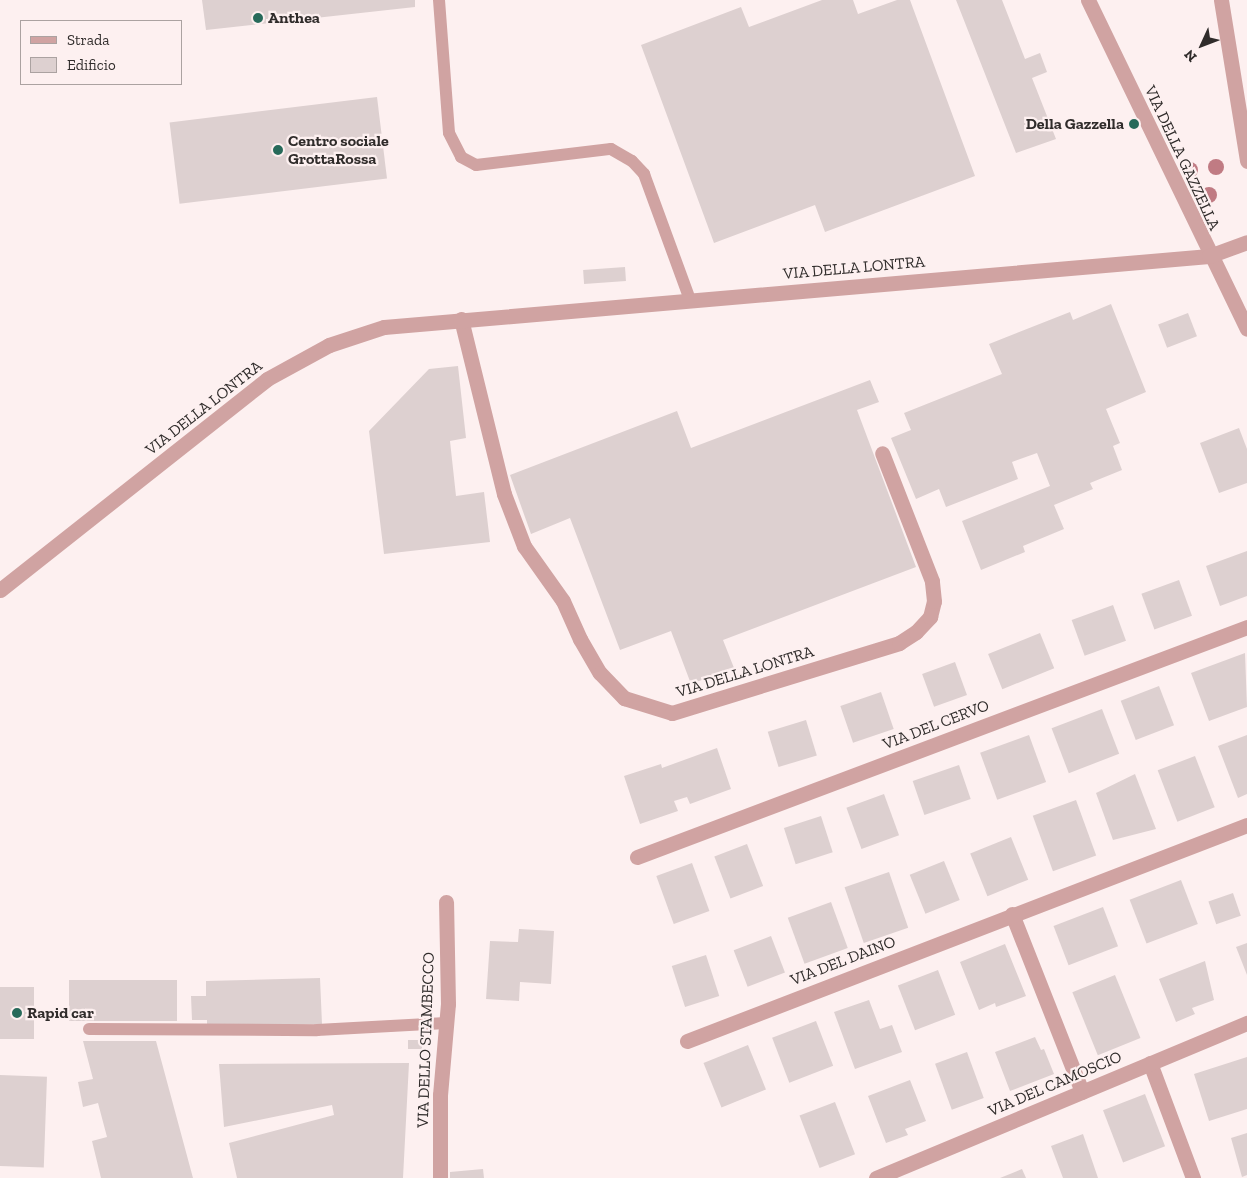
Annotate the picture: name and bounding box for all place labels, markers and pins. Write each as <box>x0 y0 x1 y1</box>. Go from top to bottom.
place label: Anthea <box>268 8 320 28</box>
marker: Anthea <box>252 12 264 24</box>
place label: Della Gazzella <box>1026 114 1124 134</box>
marker: Della Gazzella <box>1128 118 1140 130</box>
place label: Centro sociale GrottaRossa <box>288 131 389 169</box>
marker: Centro sociale GrottaRossa <box>272 144 284 156</box>
place label: Rapid car <box>27 1003 94 1023</box>
marker: Rapid car <box>11 1007 23 1019</box>

